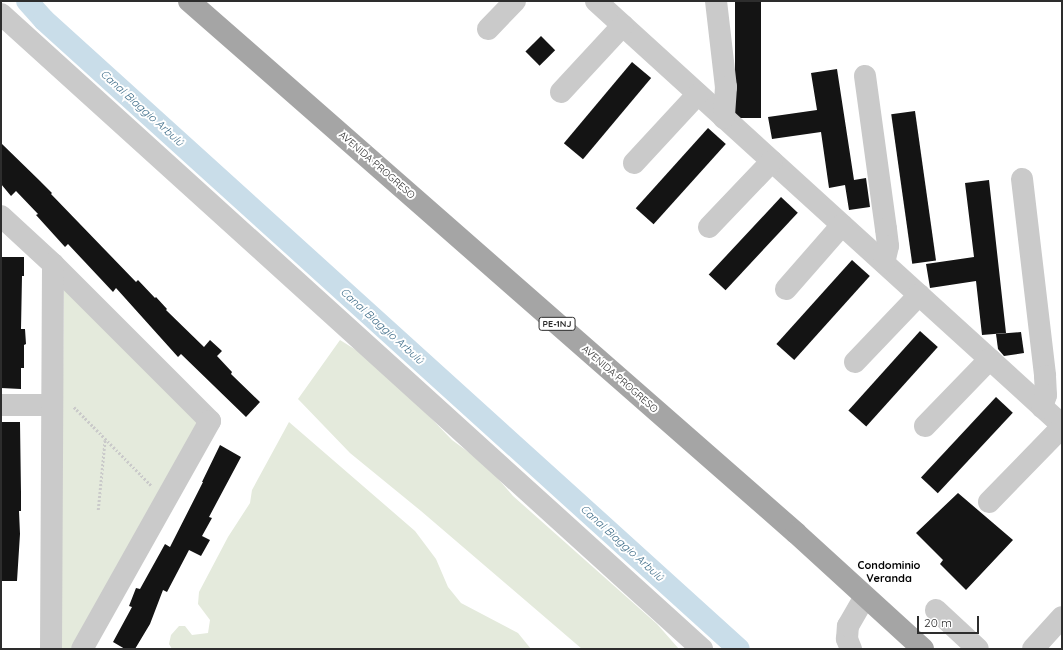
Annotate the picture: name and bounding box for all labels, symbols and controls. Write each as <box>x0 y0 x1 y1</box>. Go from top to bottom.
water label: Canal Biaggio Arbulú <box>98 67 186 149</box>
street label: AVENIDA PROGRESO <box>337 129 417 201</box>
water label: Canal Biaggio Arbulú <box>338 285 426 367</box>
road number: PE-1NJ <box>538 317 576 331</box>
street label: AVENIDA PROGRESO <box>580 343 660 415</box>
water label: Canal Biaggio Arbulú <box>578 502 666 584</box>
district label: Condominio Veranda <box>858 559 920 585</box>
scale bar <box>919 608 981 634</box>
text: 20 m <box>924 615 952 630</box>

